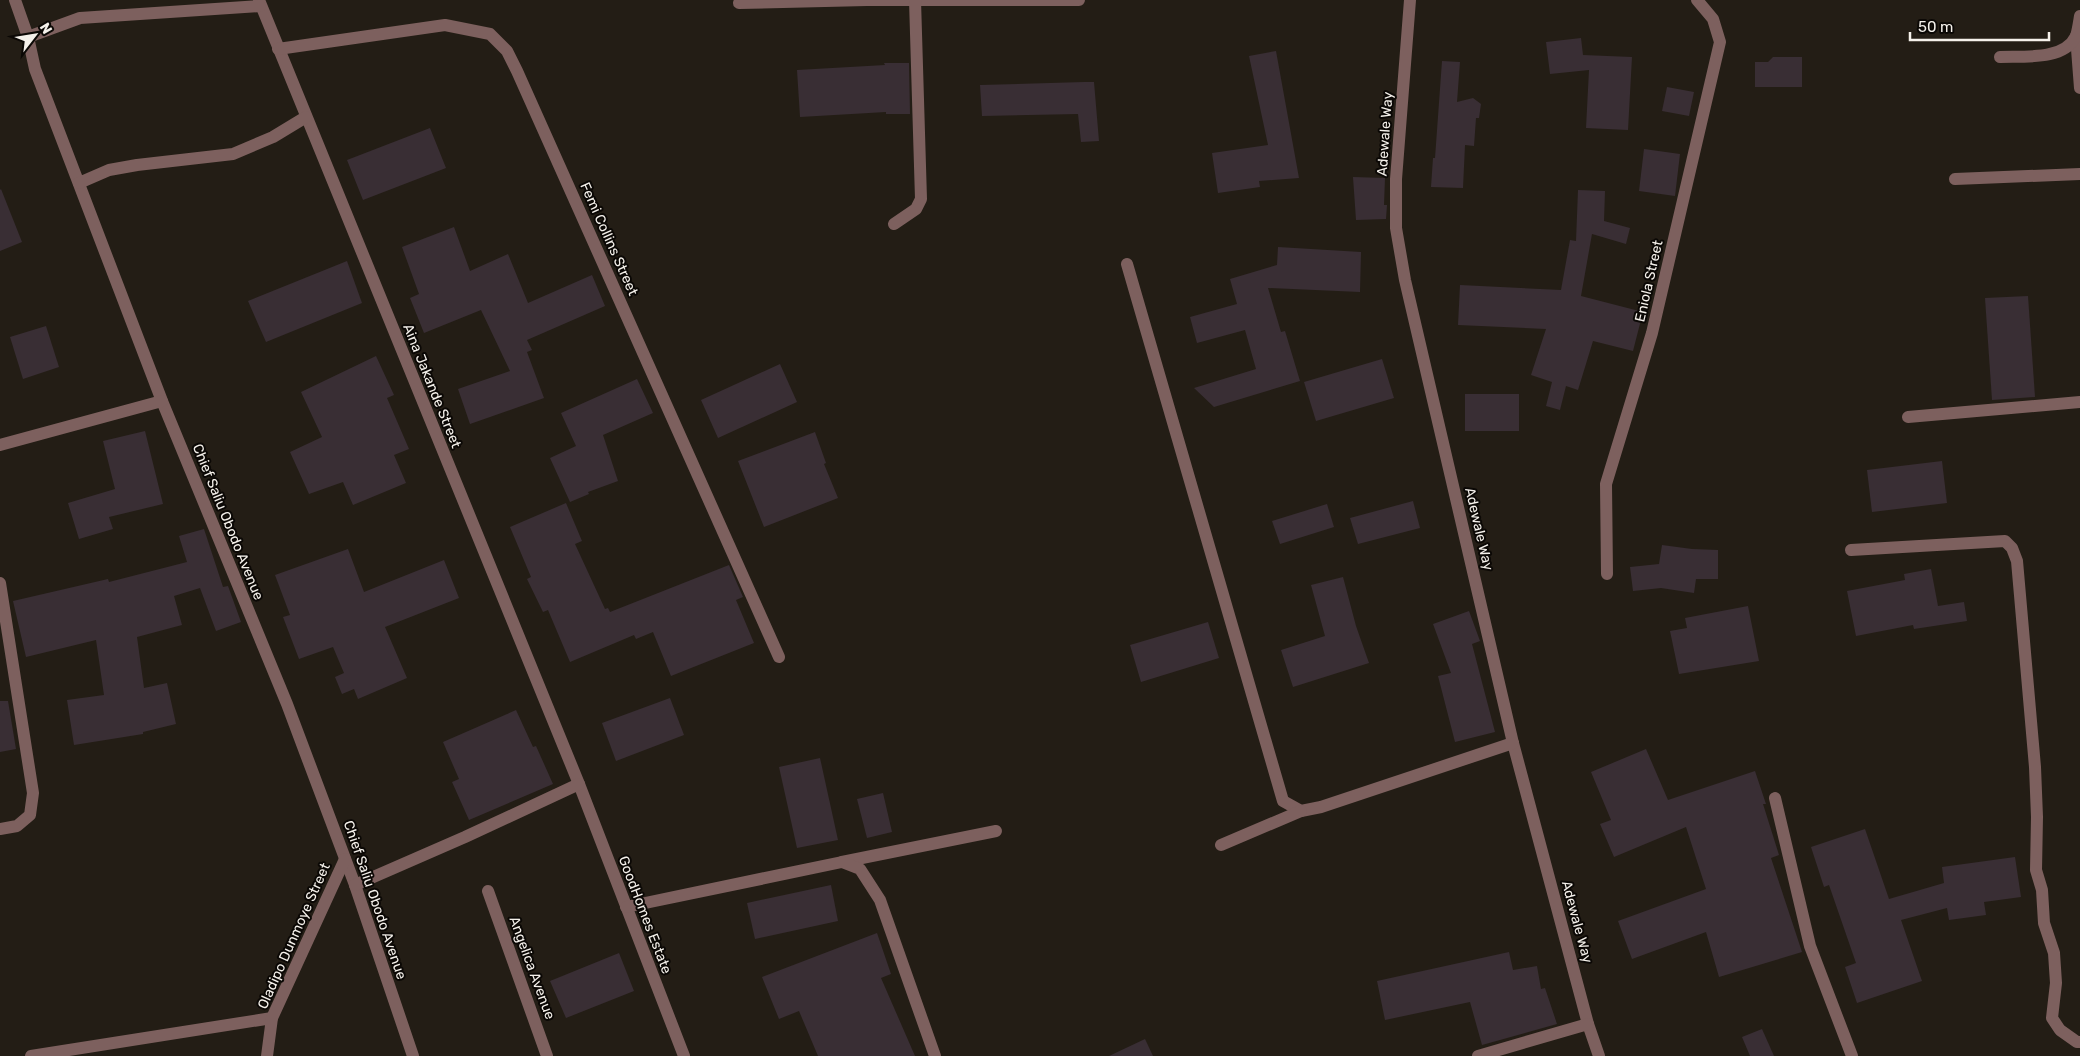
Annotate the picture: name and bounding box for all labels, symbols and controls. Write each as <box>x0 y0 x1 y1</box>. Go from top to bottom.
north arrow <box>10 10 60 60</box>
scale bar <box>1910 10 2049 42</box>
text: 50 m <box>1918 18 1953 36</box>
text: N <box>36 20 56 37</box>
street label: Adewale Way <box>1374 91 1396 177</box>
street label: Femi Collins Street <box>576 180 642 299</box>
street label: Eniola Street <box>1631 238 1667 324</box>
street label: Aina Jakande Street <box>399 321 465 451</box>
street label: Chief Saliu Obodo Avenue <box>189 441 267 603</box>
street label: Adewale Way <box>1461 486 1497 572</box>
street label: Chief Saliu Obodo Avenue <box>340 818 410 982</box>
street label: GoodHomes Estate <box>615 854 675 976</box>
street label: Oladipo Dunmoye Street <box>254 860 334 1012</box>
street label: Adewale Way <box>1558 879 1596 965</box>
street label: Angelica Avenue <box>505 914 559 1022</box>

